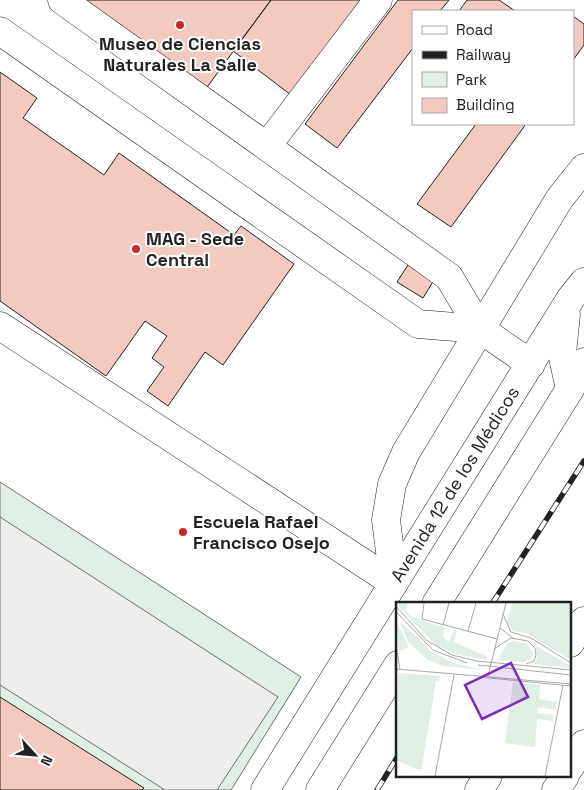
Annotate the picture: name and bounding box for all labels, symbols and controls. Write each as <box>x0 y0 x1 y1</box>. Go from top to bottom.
legend <box>412 10 574 125</box>
marker: Museo de Ciencias Naturales La Salle <box>174 19 186 31</box>
text: Road <box>456 20 493 39</box>
place label: Museo de Ciencias Naturales La Salle <box>99 32 261 76</box>
text: Railway <box>456 45 511 64</box>
text: Park <box>456 70 487 89</box>
text: Building <box>456 95 515 114</box>
place label: MAG - Sede Central <box>146 227 244 271</box>
marker: MAG - Sede Central <box>130 243 142 255</box>
street label: Avenida 12 de los Médicos <box>385 382 524 586</box>
place label: Escuela Rafael Francisco Osejo <box>193 510 330 554</box>
marker: Escuela Rafael Francisco Osejo <box>177 526 189 538</box>
inset map <box>396 602 572 778</box>
north arrow <box>10 730 60 780</box>
text: N <box>37 753 57 769</box>

